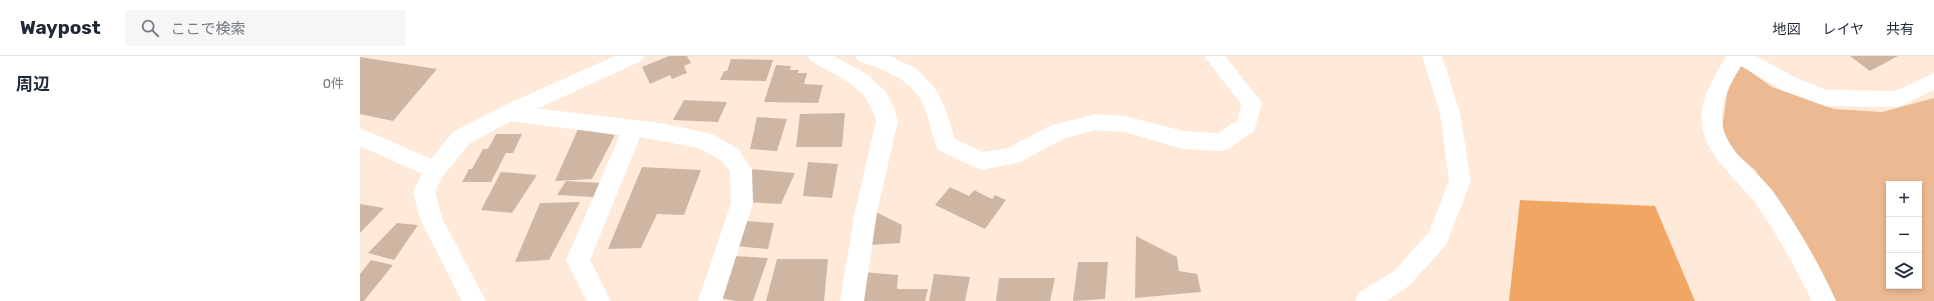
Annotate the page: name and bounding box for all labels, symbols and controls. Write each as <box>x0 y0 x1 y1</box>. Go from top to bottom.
search box <box>125 10 405 46</box>
text: Waypost <box>20 16 101 39</box>
icon: search <box>139 17 161 39</box>
text: ここで検索 <box>171 20 246 38</box>
text: 地図 <box>1772 21 1800 38</box>
text: レイヤ <box>1822 21 1864 38</box>
text: 共有 <box>1886 21 1914 38</box>
text: 周辺 <box>16 74 50 94</box>
text: 0件 <box>323 76 344 91</box>
map controls <box>1886 181 1922 289</box>
button: + <box>1886 181 1922 217</box>
button: − <box>1886 217 1922 253</box>
button: layers <box>1886 253 1922 289</box>

